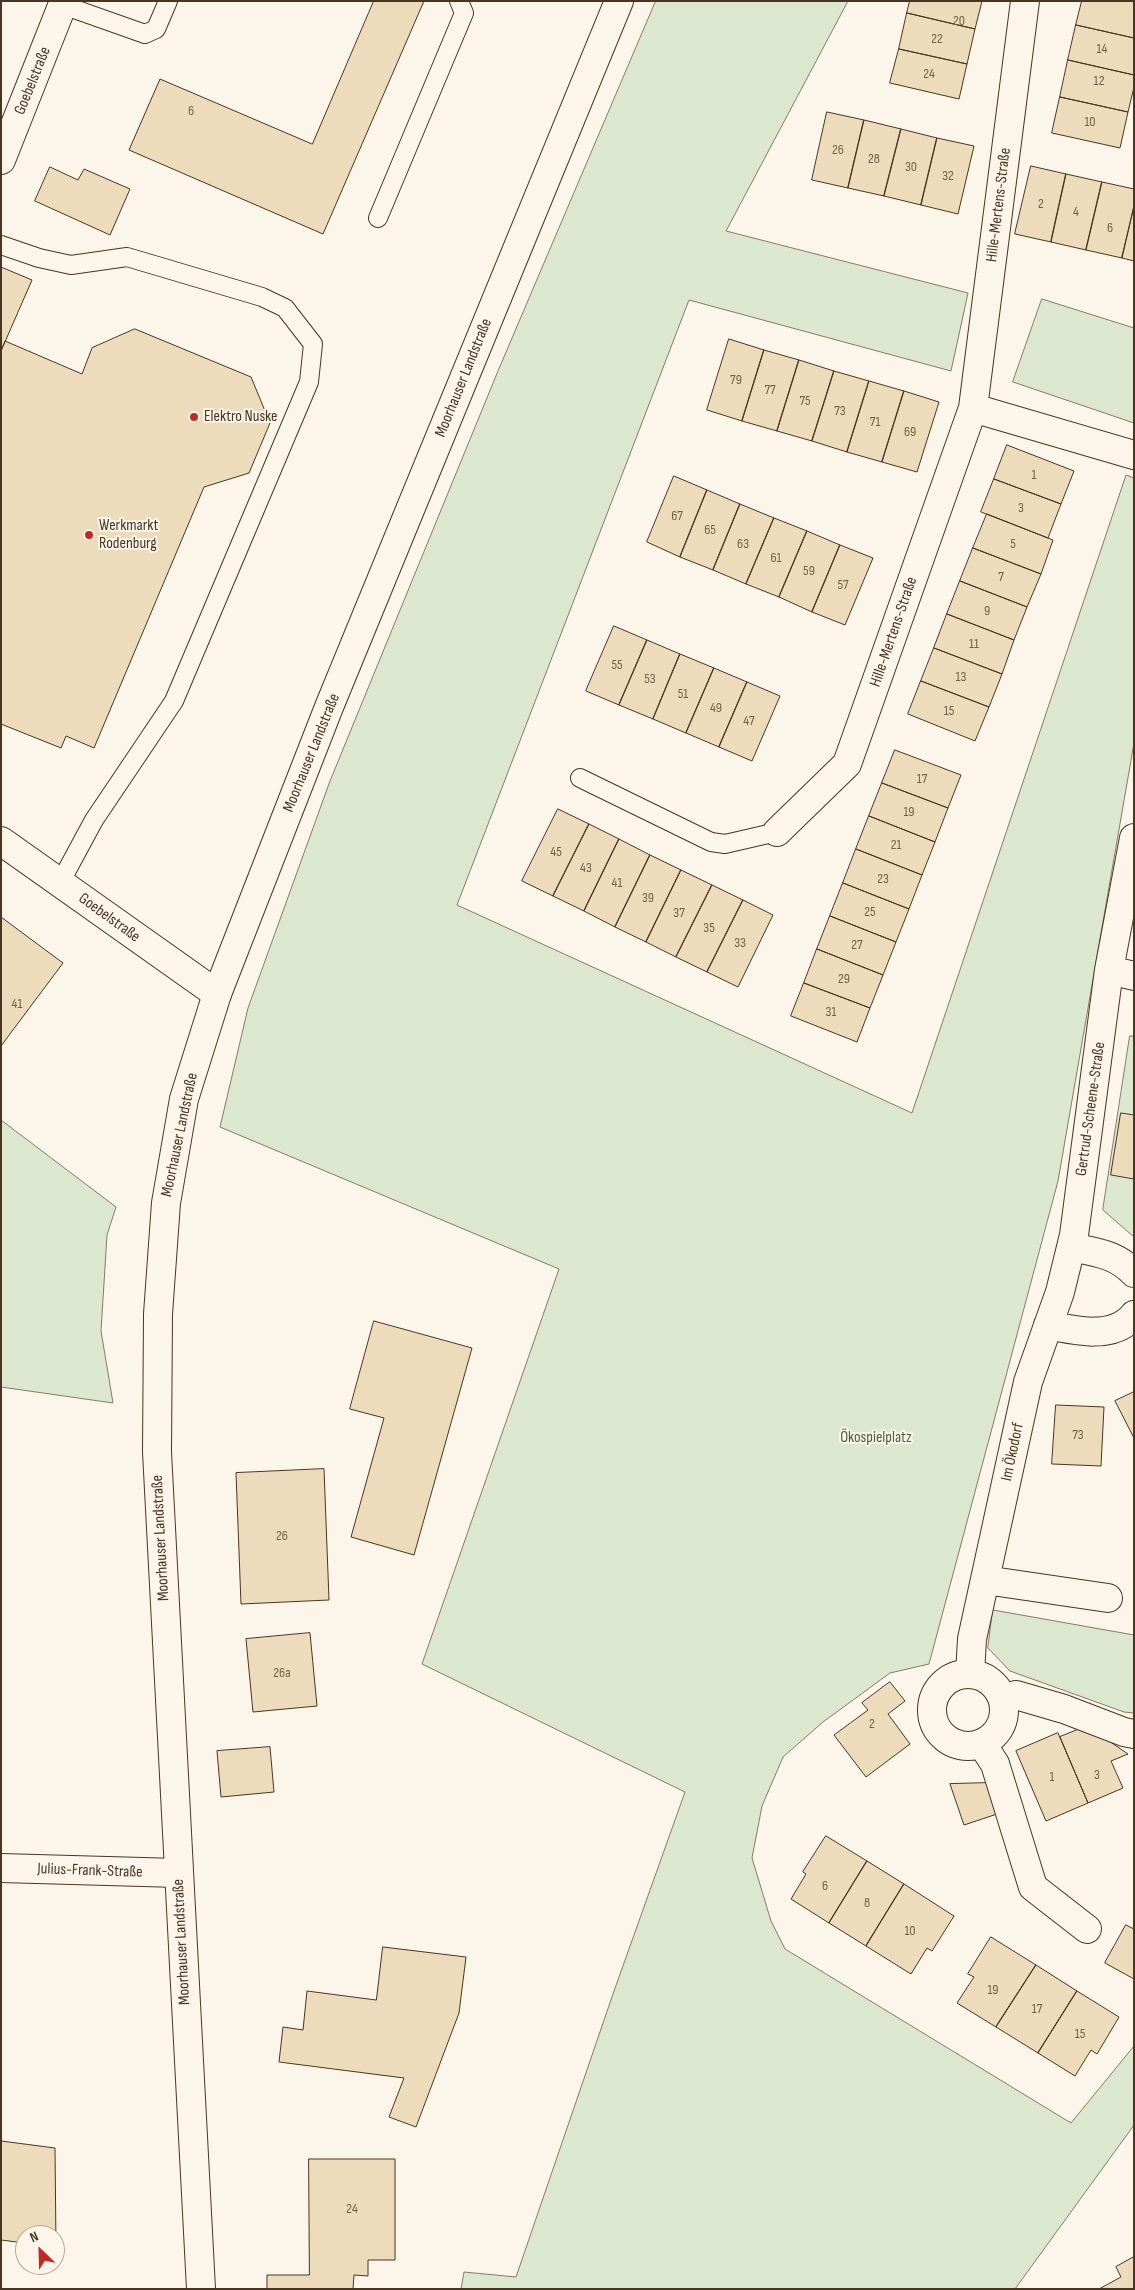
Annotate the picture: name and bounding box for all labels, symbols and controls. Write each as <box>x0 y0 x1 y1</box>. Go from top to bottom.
house number: 20 <box>953 13 965 29</box>
house number: 22 <box>931 31 943 47</box>
house number: 14 <box>1097 41 1107 57</box>
street label: Goebelstraße <box>11 44 55 118</box>
house number: 24 <box>923 66 935 82</box>
house number: 12 <box>1094 73 1104 89</box>
house number: 6 <box>188 103 194 119</box>
house number: 10 <box>1084 114 1096 130</box>
house number: 26 <box>832 142 844 158</box>
street label: Hille-Mertens-Straße <box>982 147 1016 263</box>
house number: 28 <box>868 151 880 167</box>
house number: 30 <box>905 159 917 175</box>
house number: 32 <box>942 168 954 184</box>
house number: 2 <box>1038 196 1044 212</box>
house number: 4 <box>1073 204 1079 220</box>
house number: 6 <box>1107 220 1113 236</box>
street label: Moorhauser Landstraße <box>431 316 497 440</box>
house number: 79 <box>730 372 742 388</box>
house number: 77 <box>764 382 776 398</box>
house number: 75 <box>799 393 811 409</box>
house number: 73 <box>834 403 846 419</box>
place label: Elektro Nuske <box>204 407 277 427</box>
marker: Elektro Nuske <box>188 411 200 423</box>
house number: 71 <box>870 414 880 430</box>
house number: 69 <box>904 424 916 440</box>
house number: 1 <box>1032 467 1036 483</box>
house number: 3 <box>1018 500 1024 516</box>
house number: 67 <box>671 508 683 524</box>
place label: Werkmarkt Rodenburg <box>99 516 158 554</box>
house number: 65 <box>704 522 716 538</box>
marker: Werkmarkt Rodenburg <box>83 529 95 541</box>
house number: 63 <box>737 536 749 552</box>
house number: 5 <box>1010 536 1016 552</box>
house number: 61 <box>770 550 782 566</box>
house number: 59 <box>803 563 815 579</box>
house number: 7 <box>998 569 1004 585</box>
street label: Hille-Mertens-Straße <box>866 575 922 689</box>
house number: 57 <box>837 577 849 593</box>
house number: 9 <box>984 603 990 619</box>
house number: 11 <box>969 636 979 652</box>
house number: 55 <box>611 657 623 673</box>
house number: 13 <box>956 669 966 685</box>
house number: 53 <box>644 671 656 687</box>
house number: 51 <box>678 686 688 702</box>
street label: Moorhauser Landstraße <box>279 691 345 815</box>
house number: 49 <box>710 700 722 716</box>
house number: 15 <box>944 703 954 719</box>
house number: 47 <box>743 713 755 729</box>
house number: 17 <box>917 771 927 787</box>
house number: 19 <box>903 804 915 820</box>
house number: 21 <box>891 837 901 853</box>
house number: 45 <box>550 844 562 860</box>
house number: 43 <box>580 860 592 876</box>
house number: 23 <box>877 871 889 887</box>
house number: 41 <box>612 875 622 891</box>
street label: Goebelstraße <box>74 889 144 947</box>
house number: 39 <box>642 890 654 906</box>
house number: 25 <box>864 904 876 920</box>
house number: 37 <box>673 905 685 921</box>
house number: 35 <box>703 920 715 936</box>
house number: 33 <box>734 935 746 951</box>
house number: 27 <box>851 937 863 953</box>
house number: 29 <box>838 971 850 987</box>
house number: 41 <box>12 996 22 1012</box>
house number: 31 <box>826 1004 836 1020</box>
street label: Gertrud-Scheene-Straße <box>1072 1041 1110 1177</box>
street label: Moorhauser Landstraße <box>157 1071 203 1199</box>
street label: Im Ökodorf <box>997 1421 1029 1483</box>
house number: 73 <box>1072 1427 1084 1443</box>
park label: Ökospielplatz <box>840 1428 912 1448</box>
street label: Moorhauser Landstraße <box>148 1474 174 1602</box>
house number: 26 <box>276 1528 288 1544</box>
house number: 26a <box>273 1665 291 1681</box>
house number: 2 <box>869 1716 875 1732</box>
house number: 3 <box>1094 1767 1100 1783</box>
house number: 1 <box>1050 1769 1054 1785</box>
street label: Julius-Frank-Straße <box>37 1860 143 1882</box>
street label: Moorhauser Landstraße <box>169 1878 195 2006</box>
house number: 6 <box>822 1878 828 1894</box>
house number: 8 <box>864 1895 870 1911</box>
house number: 10 <box>904 1923 916 1939</box>
house number: 19 <box>987 1982 999 1998</box>
house number: 17 <box>1032 2001 1042 2017</box>
house number: 15 <box>1075 2026 1085 2042</box>
house number: 24 <box>346 2201 358 2217</box>
north arrow <box>15 2225 65 2275</box>
text: N <box>27 2227 41 2246</box>

